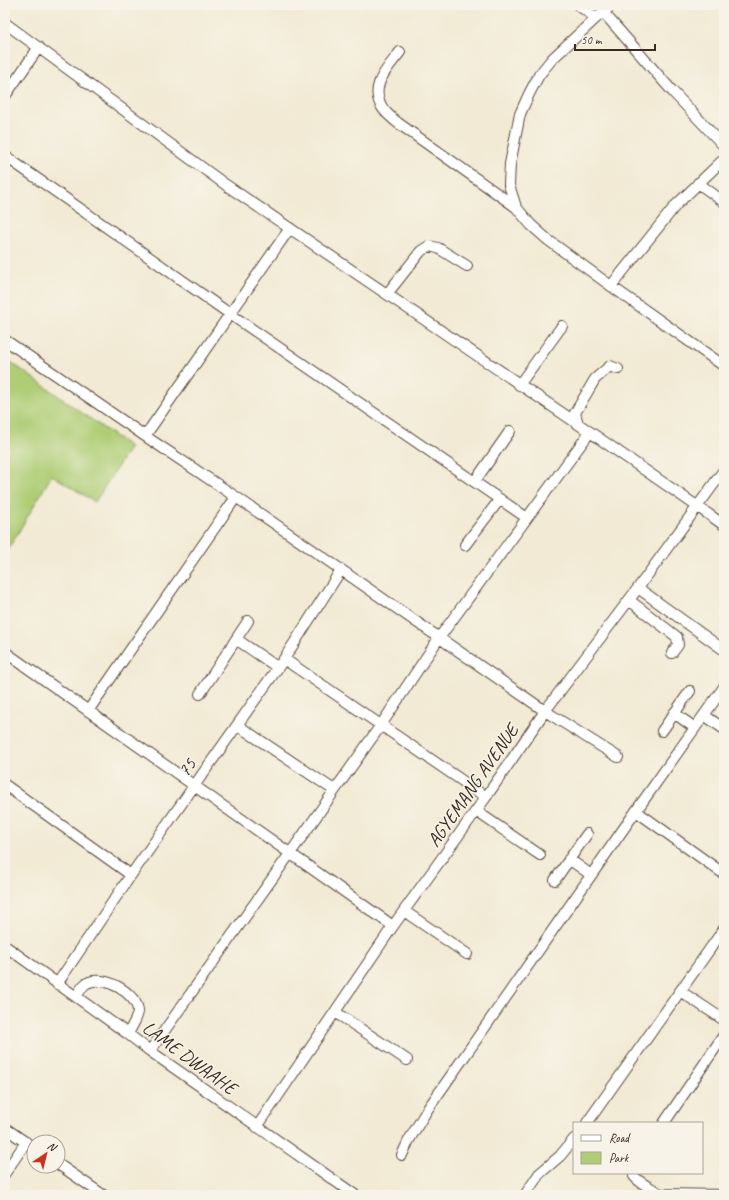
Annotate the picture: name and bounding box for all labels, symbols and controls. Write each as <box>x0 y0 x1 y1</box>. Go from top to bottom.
scale bar <box>575 26 655 52</box>
text: 50 m <box>581 32 603 48</box>
street label: AGYEMANG AVENUE <box>422 717 526 851</box>
street label: 75 <box>172 752 202 782</box>
street label: LAME DWAAHE <box>138 1016 243 1101</box>
legend <box>573 1122 703 1174</box>
text: Road <box>609 1130 631 1146</box>
north arrow <box>26 1134 66 1174</box>
text: N <box>45 1138 60 1155</box>
text: Park <box>609 1150 630 1166</box>

